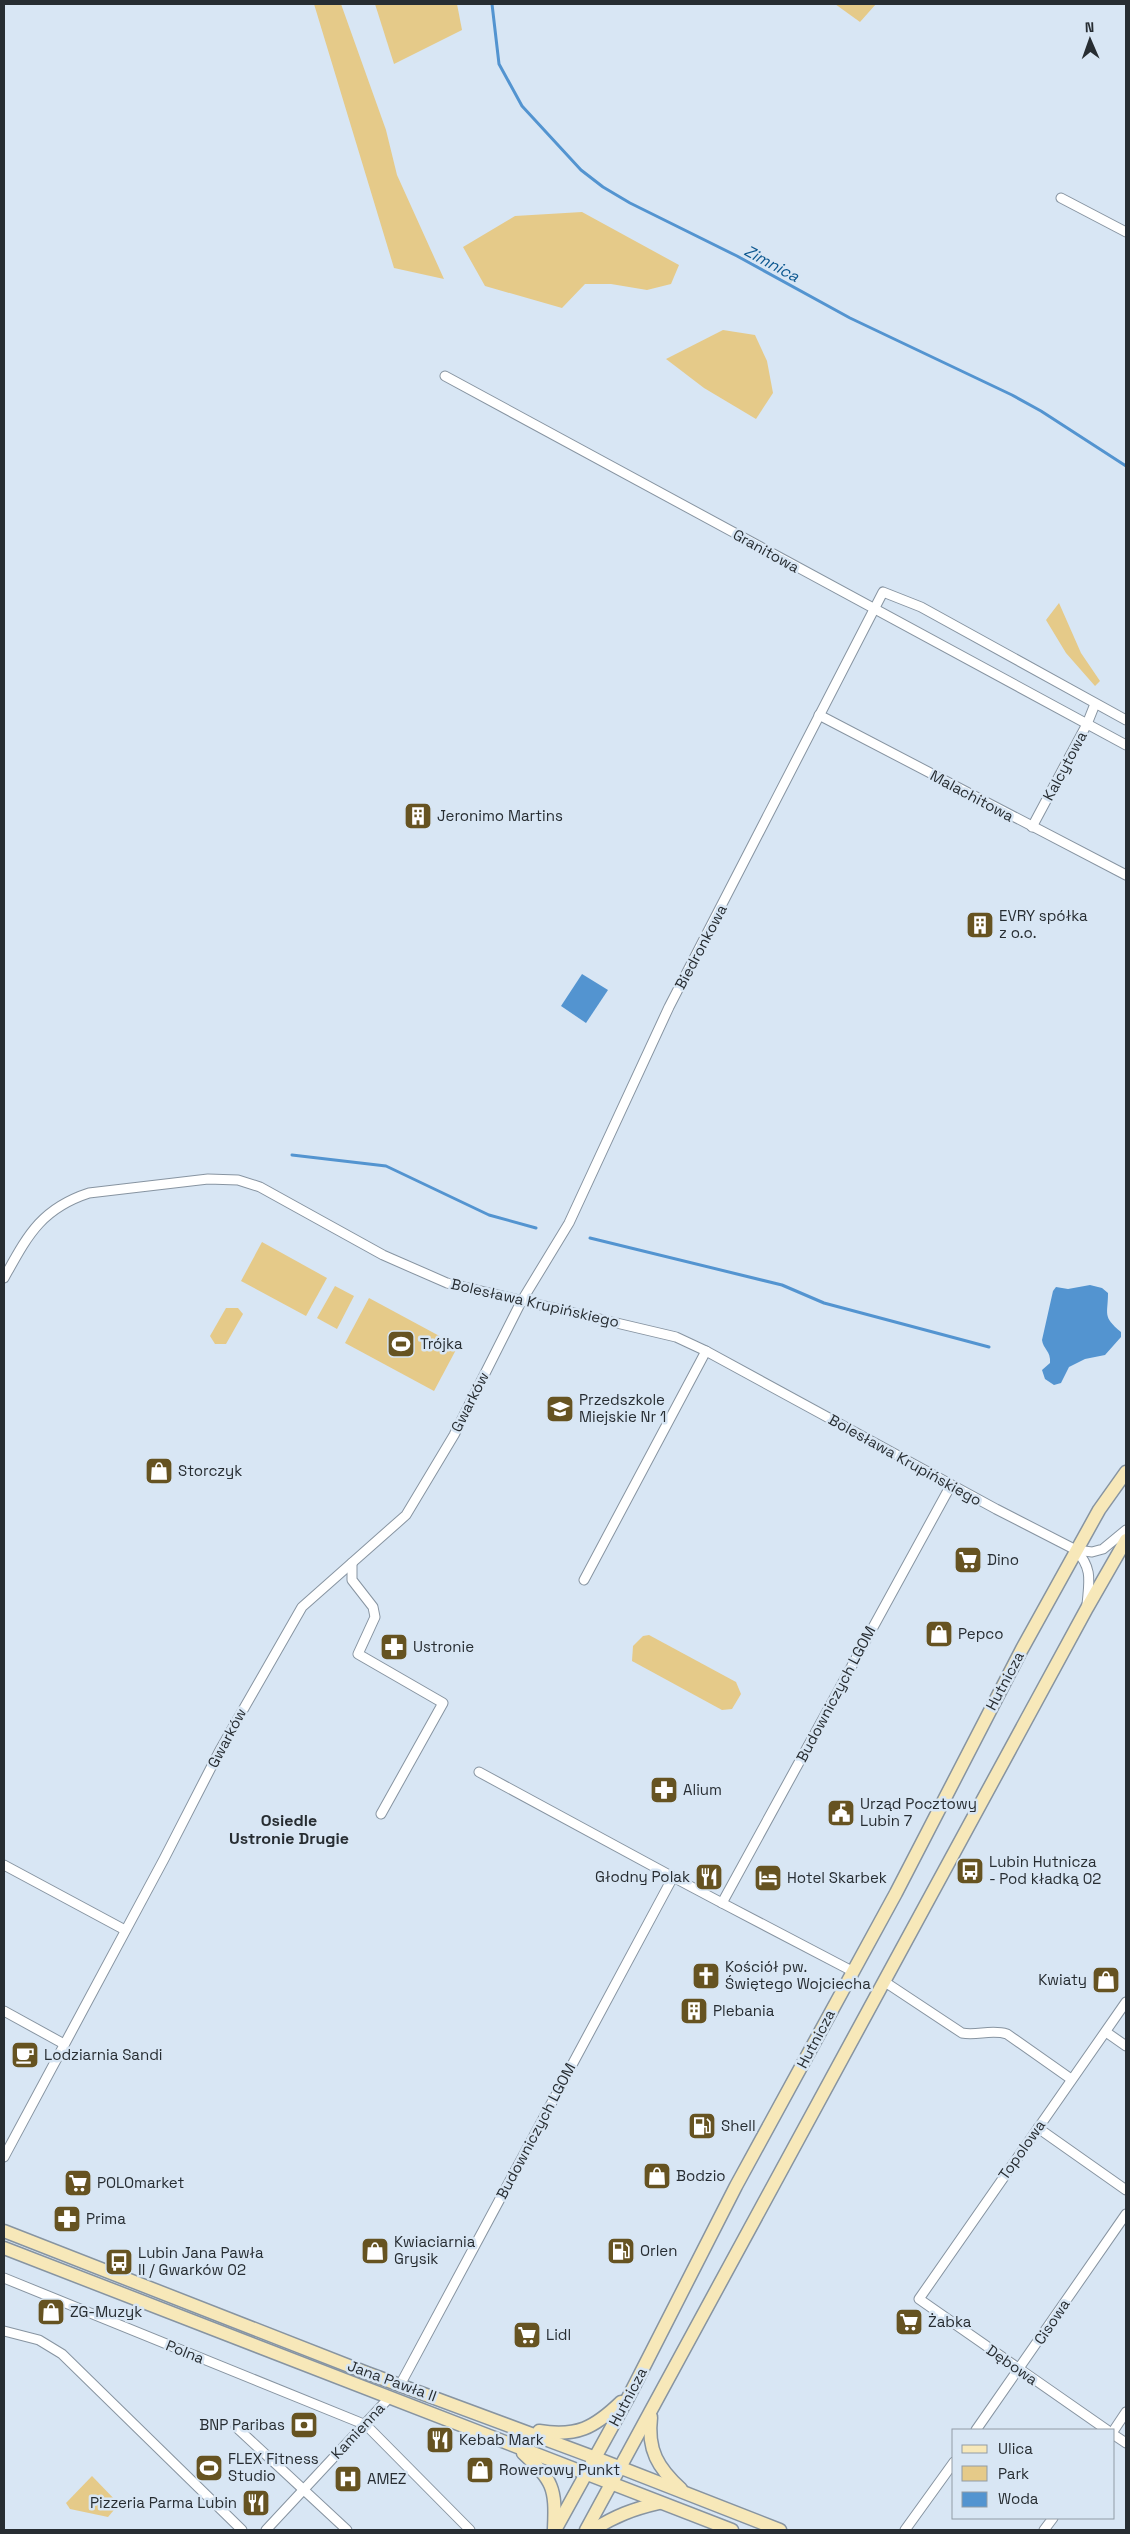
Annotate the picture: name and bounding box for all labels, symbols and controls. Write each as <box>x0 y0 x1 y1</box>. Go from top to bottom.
north arrow <box>1065 15 1115 65</box>
text: N <box>1085 18 1095 36</box>
water label: Zimnica <box>741 240 804 287</box>
street label: Granitowa <box>730 525 803 577</box>
street label: Kalcytowa <box>1038 727 1091 804</box>
street label: Malachitowa <box>927 766 1018 826</box>
building icon: Jeronimo Martins <box>403 801 433 831</box>
place label: Jeronimo Martins <box>437 806 563 825</box>
street label: Biedronkowa <box>670 901 731 992</box>
place label: EVRY spółka z o.o. <box>999 906 1088 942</box>
building icon: EVRY spółka z o.o. <box>965 910 995 940</box>
street label: Bolesława Krupińskiego <box>449 1274 621 1331</box>
sports icon: Trójka <box>386 1329 416 1359</box>
place label: Trójka <box>420 1334 463 1353</box>
street label: Gwarków <box>446 1369 493 1435</box>
place label: Przedszkole Miejskie Nr 1 <box>579 1390 666 1426</box>
school or university icon: Przedszkole Miejskie Nr 1 <box>545 1394 575 1424</box>
street label: Bolesława Krupińskiego <box>825 1410 985 1510</box>
shop icon: Storczyk <box>144 1456 174 1486</box>
place label: Storczyk <box>178 1461 242 1480</box>
supermarket icon: Dino <box>953 1545 983 1575</box>
place label: Dino <box>987 1550 1019 1569</box>
shop icon: Pepco <box>924 1619 954 1649</box>
street label: Budowniczych LGOM <box>792 1623 879 1765</box>
place label: Pepco <box>958 1624 1004 1643</box>
pharmacy icon: Ustronie <box>379 1632 409 1662</box>
place label: Ustronie <box>413 1637 474 1656</box>
street label: Hutnicza <box>981 1648 1028 1713</box>
street label: Gwarków <box>203 1705 250 1771</box>
pharmacy icon: Alium <box>649 1775 679 1805</box>
place label: Alium <box>683 1780 722 1799</box>
place label: Urząd Pocztowy Lubin 7 <box>860 1794 977 1830</box>
public building icon: Urząd Pocztowy Lubin 7 <box>826 1798 856 1828</box>
district label: Osiedle Ustronie Drugie <box>229 1810 349 1849</box>
place label: Lubin Hutnicza - Pod kładką 02 <box>989 1852 1101 1888</box>
bus stop icon: Lubin Hutnicza - Pod kładką 02 <box>955 1856 985 1886</box>
restaurant icon: Głodny Polak <box>694 1862 724 1892</box>
hotel icon: Hotel Skarbek <box>753 1863 783 1893</box>
place label: Głodny Polak <box>595 1867 690 1886</box>
place label: Hotel Skarbek <box>787 1868 887 1887</box>
place label: Kościół pw. Świętego Wojciecha <box>725 1957 871 1993</box>
church icon: Kościół pw. Świętego Wojciecha <box>691 1961 721 1991</box>
shop icon: Kwiaty <box>1091 1965 1121 1995</box>
place label: Kwiaty <box>1038 1970 1087 1989</box>
building icon: Plebania <box>679 1996 709 2026</box>
place label: Plebania <box>713 2001 775 2020</box>
street label: Hutnicza <box>792 2006 839 2071</box>
cafe icon: Lodziarnia Sandi <box>10 2040 40 2070</box>
place label: Lodziarnia Sandi <box>44 2045 163 2064</box>
street label: Budowniczych LGOM <box>492 2060 579 2202</box>
fuel station icon: Shell <box>687 2111 717 2141</box>
place label: Shell <box>721 2116 756 2135</box>
street label: Topolowa <box>994 2116 1049 2183</box>
shop icon: Bodzio <box>642 2161 672 2191</box>
place label: Bodzio <box>676 2166 726 2185</box>
supermarket icon: POLOmarket <box>63 2168 93 2198</box>
place label: POLOmarket <box>97 2173 184 2192</box>
pharmacy icon: Prima <box>52 2204 82 2234</box>
place label: Prima <box>86 2209 126 2228</box>
place label: Kwiaciarnia Grysik <box>394 2232 476 2268</box>
shop icon: Kwiaciarnia Grysik <box>360 2236 390 2266</box>
fuel station icon: Orlen <box>606 2236 636 2266</box>
place label: Orlen <box>640 2241 677 2260</box>
place label: Lubin Jana Pawła II / Gwarków 02 <box>138 2243 264 2279</box>
bus stop icon: Lubin Jana Pawła II / Gwarków 02 <box>104 2247 134 2277</box>
street label: Cisowa <box>1029 2295 1074 2348</box>
shop icon: ZG-Muzyk <box>36 2297 66 2327</box>
place label: ZG-Muzyk <box>70 2302 142 2321</box>
supermarket icon: Żabka <box>894 2307 924 2337</box>
place label: Żabka <box>928 2312 972 2331</box>
supermarket icon: Lidl <box>512 2320 542 2350</box>
place label: Lidl <box>546 2325 571 2344</box>
street label: Polna <box>163 2335 207 2368</box>
street label: Dębowa <box>983 2340 1042 2389</box>
street label: Jana Pawła II <box>345 2356 439 2405</box>
street label: Hutnicza <box>604 2364 651 2429</box>
street label: Kamienna <box>327 2398 389 2463</box>
bank icon: BNP Paribas <box>289 2410 319 2440</box>
place label: BNP Paribas <box>199 2415 285 2434</box>
restaurant icon: Kebab Mark <box>425 2425 455 2455</box>
legend <box>952 2429 1115 2519</box>
place label: Kebab Mark <box>459 2430 544 2449</box>
text: Ulica <box>998 2439 1033 2458</box>
place label: FLEX Fitness Studio <box>228 2449 319 2485</box>
sports icon: FLEX Fitness Studio <box>194 2453 224 2483</box>
shop icon: Rowerowy Punkt <box>465 2455 495 2485</box>
place label: Rowerowy Punkt <box>499 2460 620 2479</box>
hospital icon: AMEZ <box>333 2464 363 2494</box>
text: Park <box>998 2464 1029 2483</box>
place label: AMEZ <box>367 2469 407 2488</box>
restaurant icon: Pizzeria Parma Lubin <box>241 2488 271 2518</box>
text: Woda <box>998 2489 1039 2508</box>
place label: Pizzeria Parma Lubin <box>90 2493 237 2512</box>

